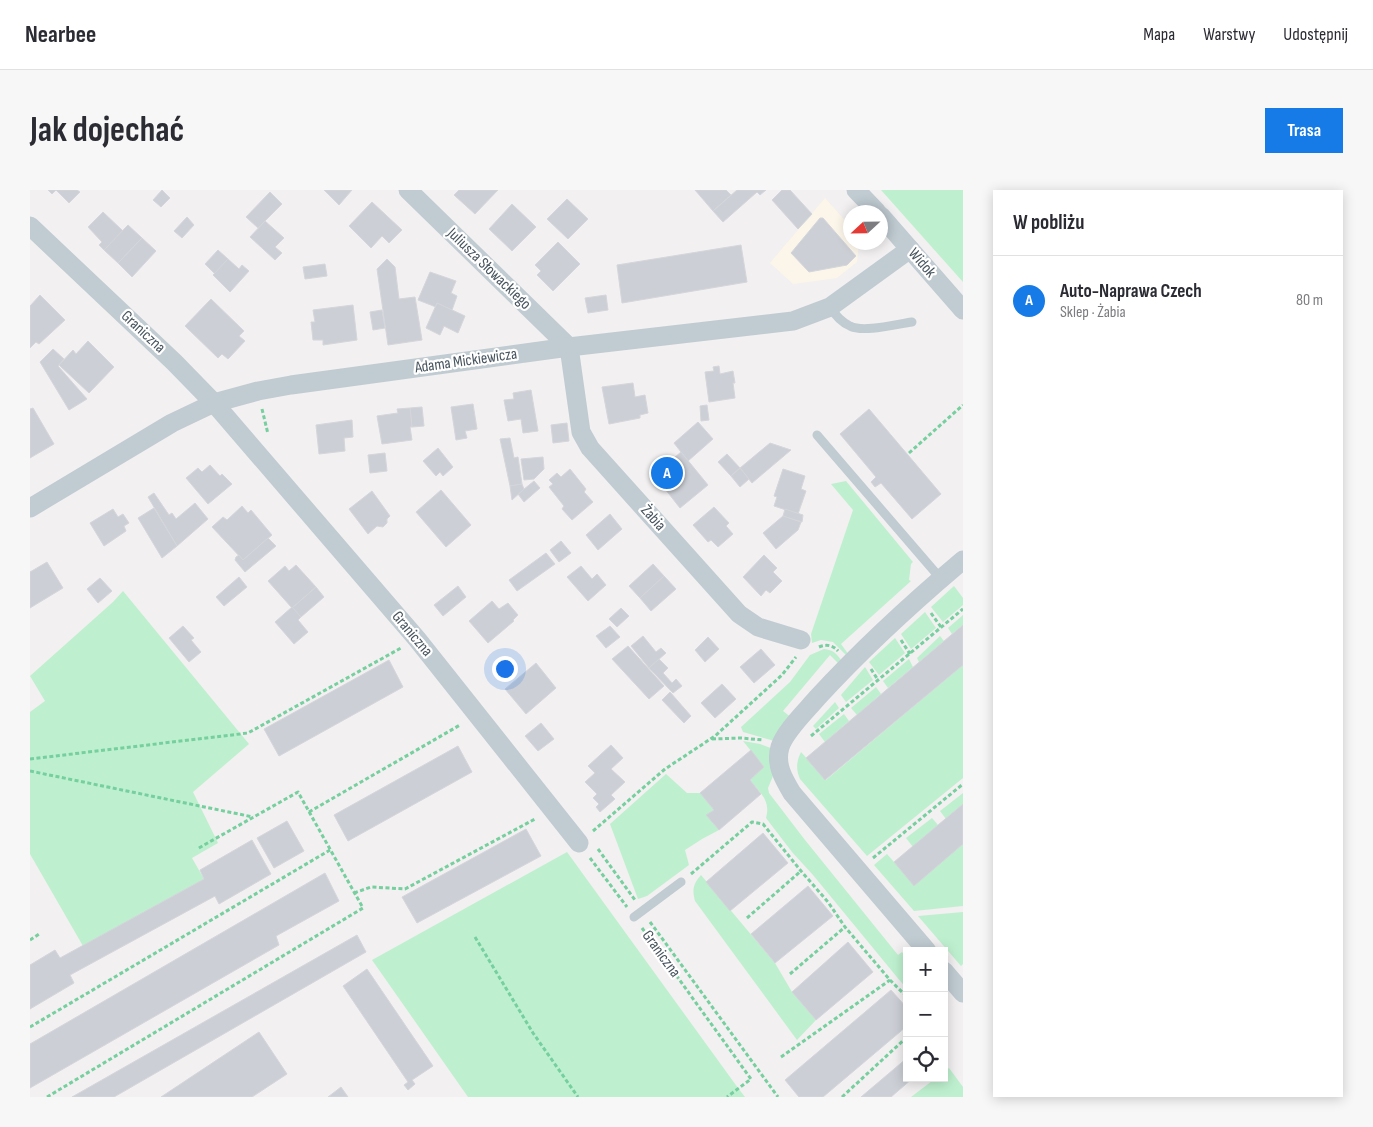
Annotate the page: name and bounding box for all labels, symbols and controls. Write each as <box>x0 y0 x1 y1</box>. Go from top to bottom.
text: Nearbee <box>25 20 96 49</box>
text: Mapa <box>1143 24 1175 45</box>
text: Warstwy <box>1203 24 1255 45</box>
text: Udostępnij <box>1283 24 1348 45</box>
button: Trasa <box>1265 108 1343 153</box>
text: Jak dojechać <box>30 109 184 152</box>
north arrow <box>843 205 888 250</box>
text: W pobliżu <box>1013 210 1084 235</box>
street label: Juliusza Słowackiego <box>442 224 535 314</box>
street label: Widok <box>904 244 940 282</box>
text: Auto-Naprawa Czech <box>1060 280 1202 303</box>
text: A <box>1025 291 1033 310</box>
text: 80 m <box>1296 291 1323 310</box>
text: Sklep · Żabia <box>1060 303 1126 322</box>
street label: Graniczna <box>117 307 169 357</box>
street label: Adama Mickiewicza <box>413 344 518 378</box>
pin: A <box>651 454 683 492</box>
street label: Żabia <box>636 501 670 535</box>
street label: Graniczna <box>388 607 436 661</box>
your location <box>492 656 518 682</box>
street label: Graniczna <box>638 927 684 981</box>
map controls <box>903 947 948 1082</box>
button: + <box>903 947 948 992</box>
button: − <box>903 992 948 1037</box>
button: locate <box>903 1037 948 1082</box>

